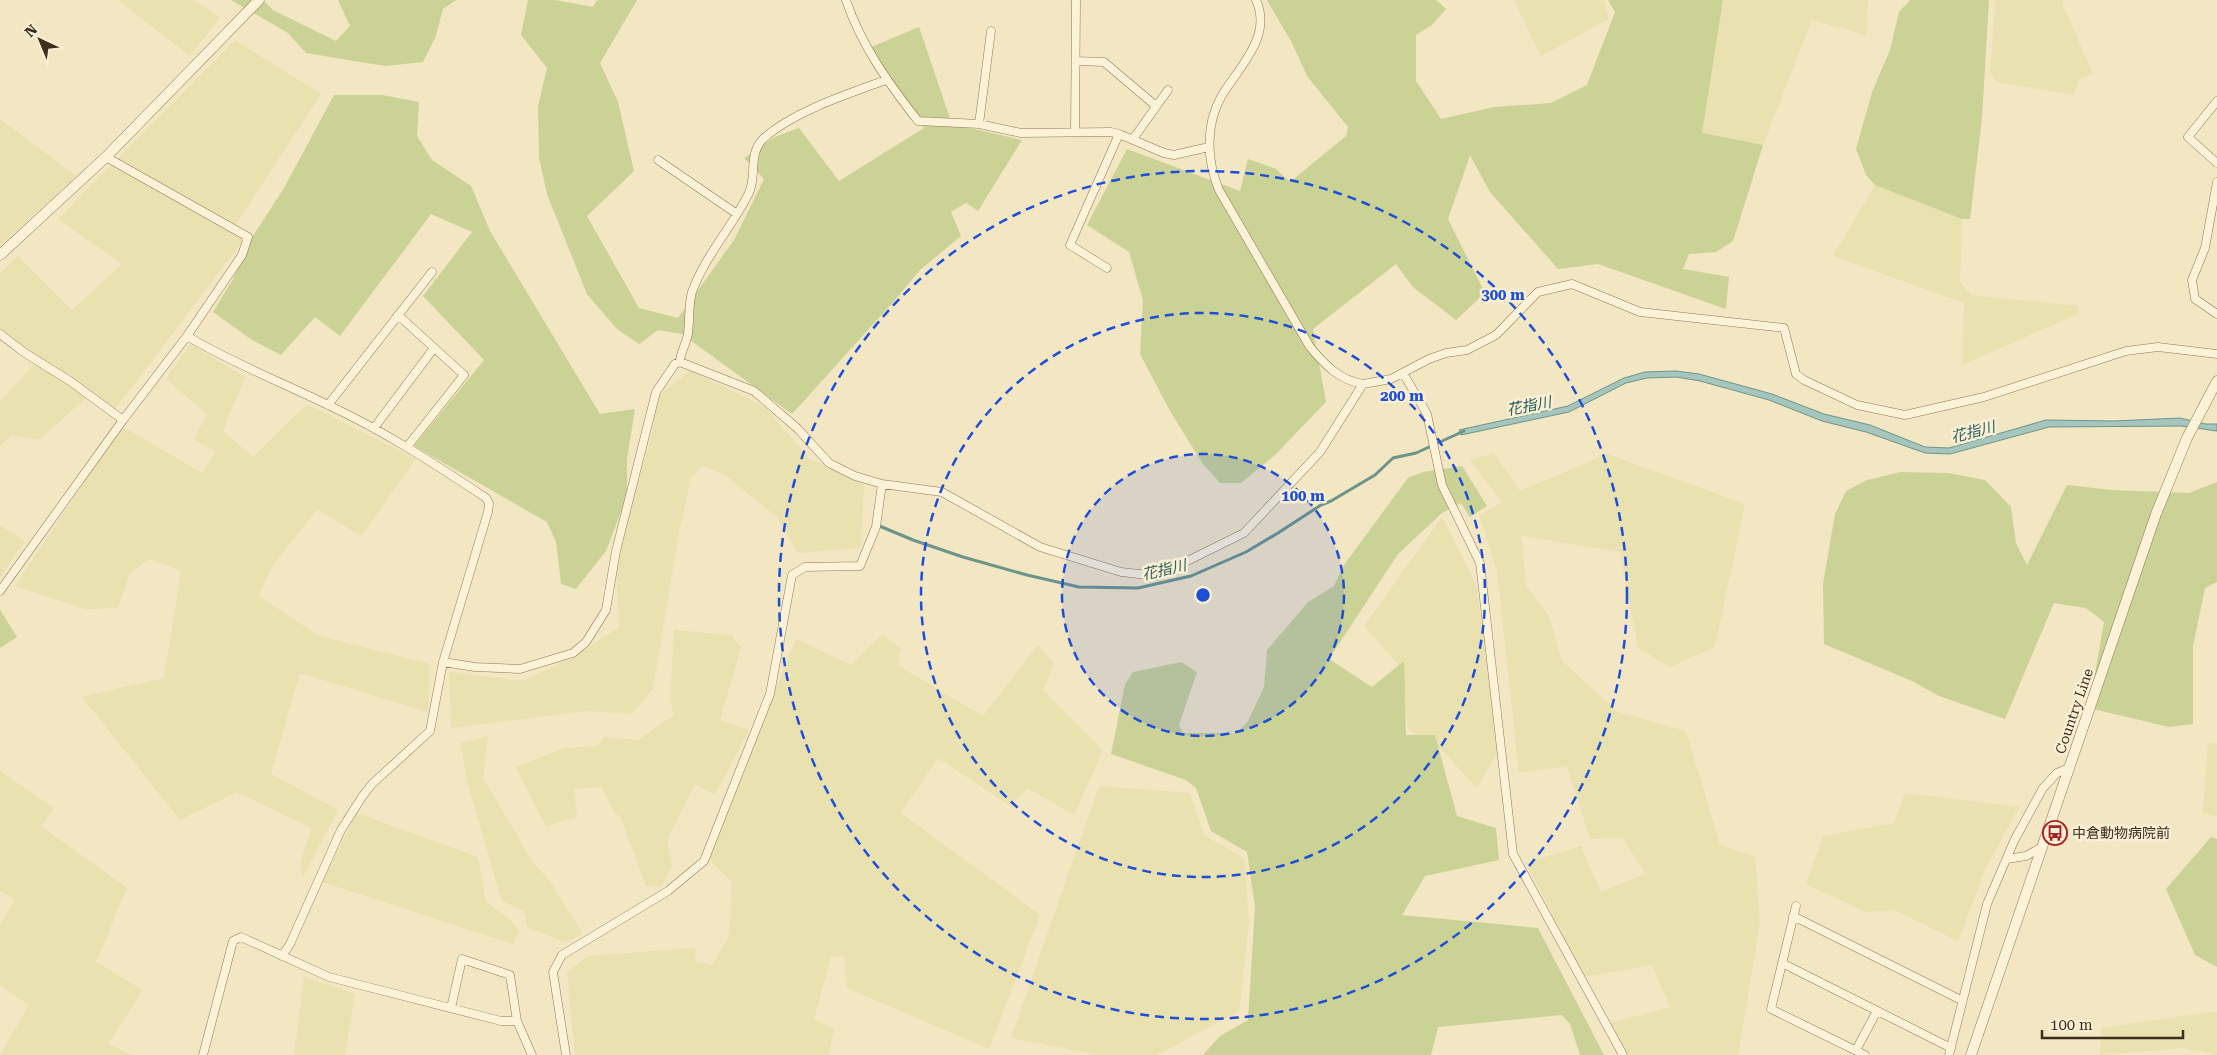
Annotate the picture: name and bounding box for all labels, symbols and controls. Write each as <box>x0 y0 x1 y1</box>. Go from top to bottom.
north arrow <box>15 15 65 65</box>
text: N <box>22 21 41 40</box>
text: 300 m <box>1481 286 1525 304</box>
text: 200 m <box>1380 387 1424 405</box>
water label: 花指川 <box>1505 392 1555 419</box>
water label: 花指川 <box>1949 417 1999 447</box>
text: 100 m <box>1281 487 1325 505</box>
water label: 花指川 <box>1140 556 1190 584</box>
centre of rings <box>1194 586 1212 604</box>
street label: Country Line <box>2052 666 2096 756</box>
bus stop icon: 中倉動物病院前 <box>2042 820 2068 846</box>
place label: 中倉動物病院前 <box>2072 825 2170 841</box>
scale bar <box>2042 1008 2183 1040</box>
text: 100 m <box>2050 1016 2093 1034</box>

